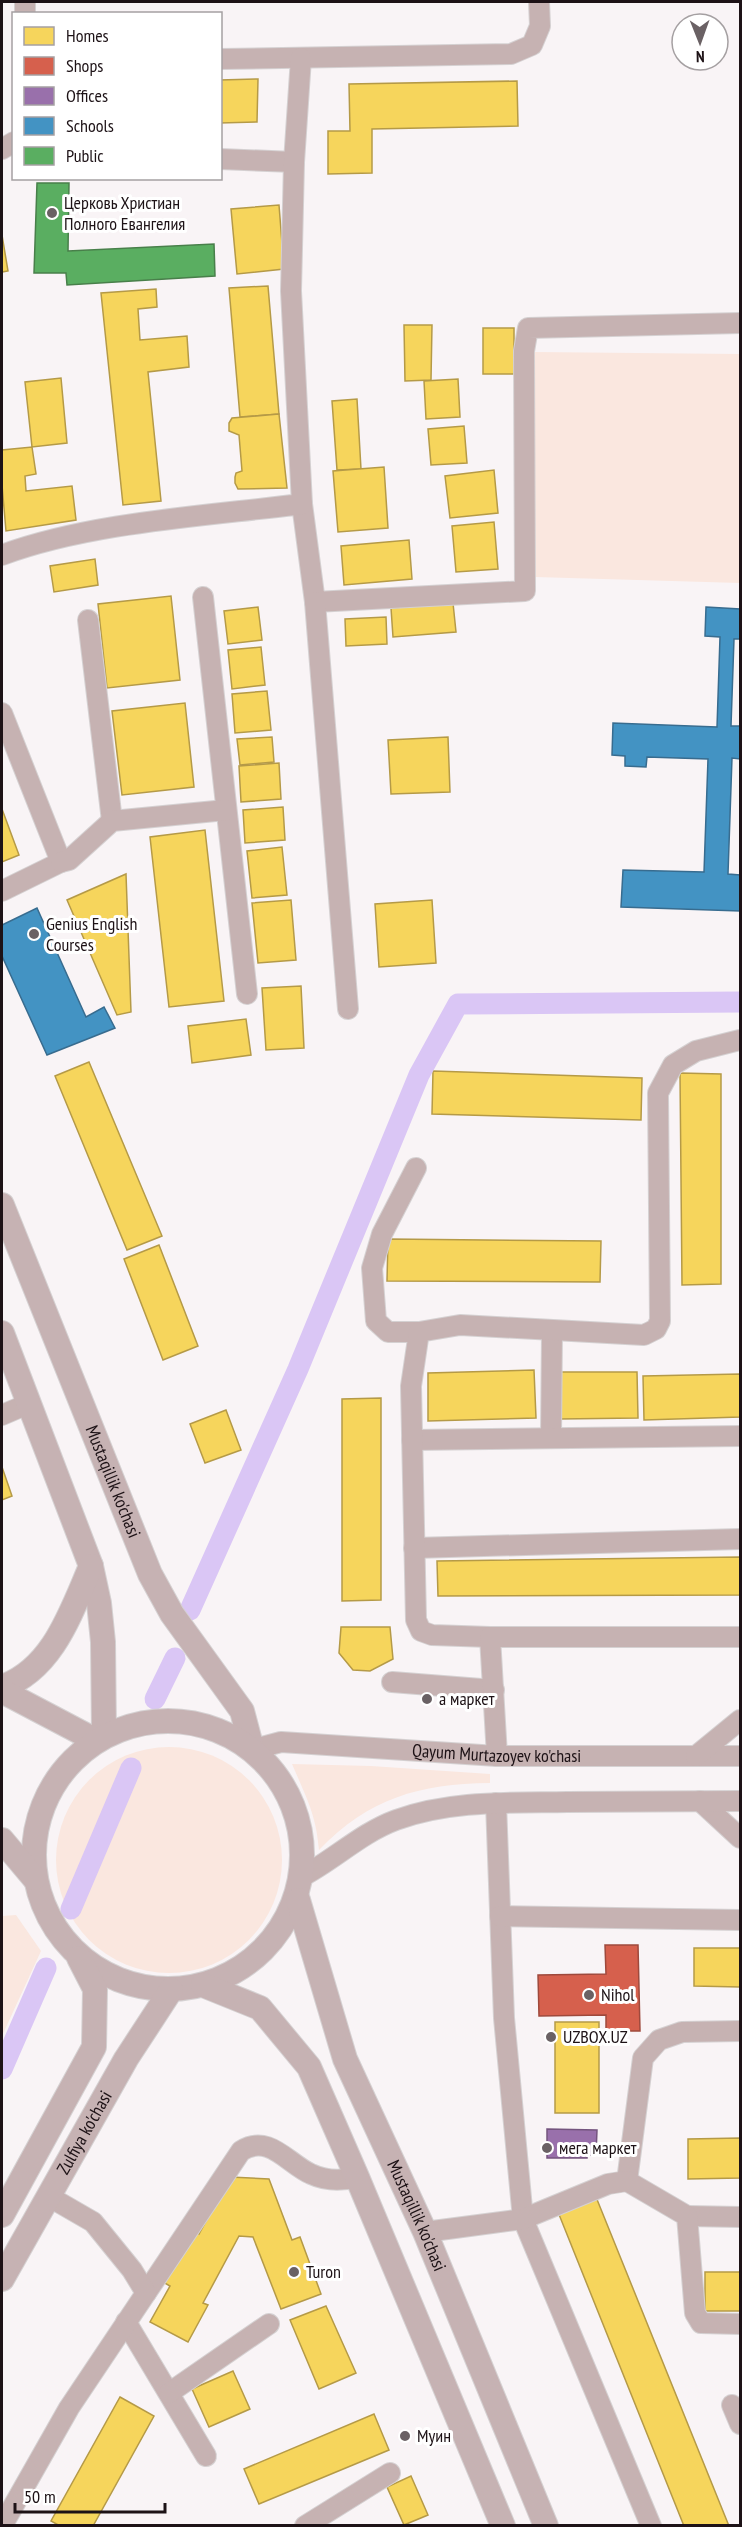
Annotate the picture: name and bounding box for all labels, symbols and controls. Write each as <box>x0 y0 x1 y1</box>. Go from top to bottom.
legend <box>12 12 222 180</box>
north arrow <box>670 12 730 72</box>
text: Homes <box>66 24 109 47</box>
text: N <box>696 47 705 67</box>
text: Shops <box>66 54 103 77</box>
text: Offices <box>66 84 108 107</box>
text: Schools <box>66 114 114 137</box>
text: Public <box>66 144 104 167</box>
place label: Церковь Христиан Полного Евангелия <box>64 191 185 235</box>
marker: Церковь Христиан Полного Евангелия <box>45 206 59 220</box>
place label: Genius English Courses <box>46 912 137 956</box>
marker: Genius English Courses <box>27 927 41 941</box>
street label: Mustaqillik ko'chasi <box>81 1422 146 1541</box>
place label: а маркет <box>439 1687 495 1710</box>
marker: а маркет <box>420 1692 434 1706</box>
street label: Qayum Murtazoyev ko'chasi <box>411 1739 581 1767</box>
place label: Nihol <box>601 1983 635 2006</box>
marker: Nihol <box>582 1988 596 2002</box>
place label: UZBOX.UZ <box>563 2025 628 2048</box>
marker: UZBOX.UZ <box>544 2030 558 2044</box>
street label: Zulfiya ko'chasi <box>51 2086 117 2178</box>
place label: мега маркет <box>559 2136 637 2159</box>
marker: мега маркет <box>540 2141 554 2155</box>
street label: Mustaqillik ko'chasi <box>382 2156 452 2274</box>
place label: Turon <box>306 2260 341 2283</box>
marker: Turon <box>287 2265 301 2279</box>
place label: Муин <box>417 2424 451 2447</box>
marker: Муин <box>398 2429 412 2443</box>
scale bar <box>15 2476 165 2514</box>
text: 50 m <box>24 2485 56 2508</box>

